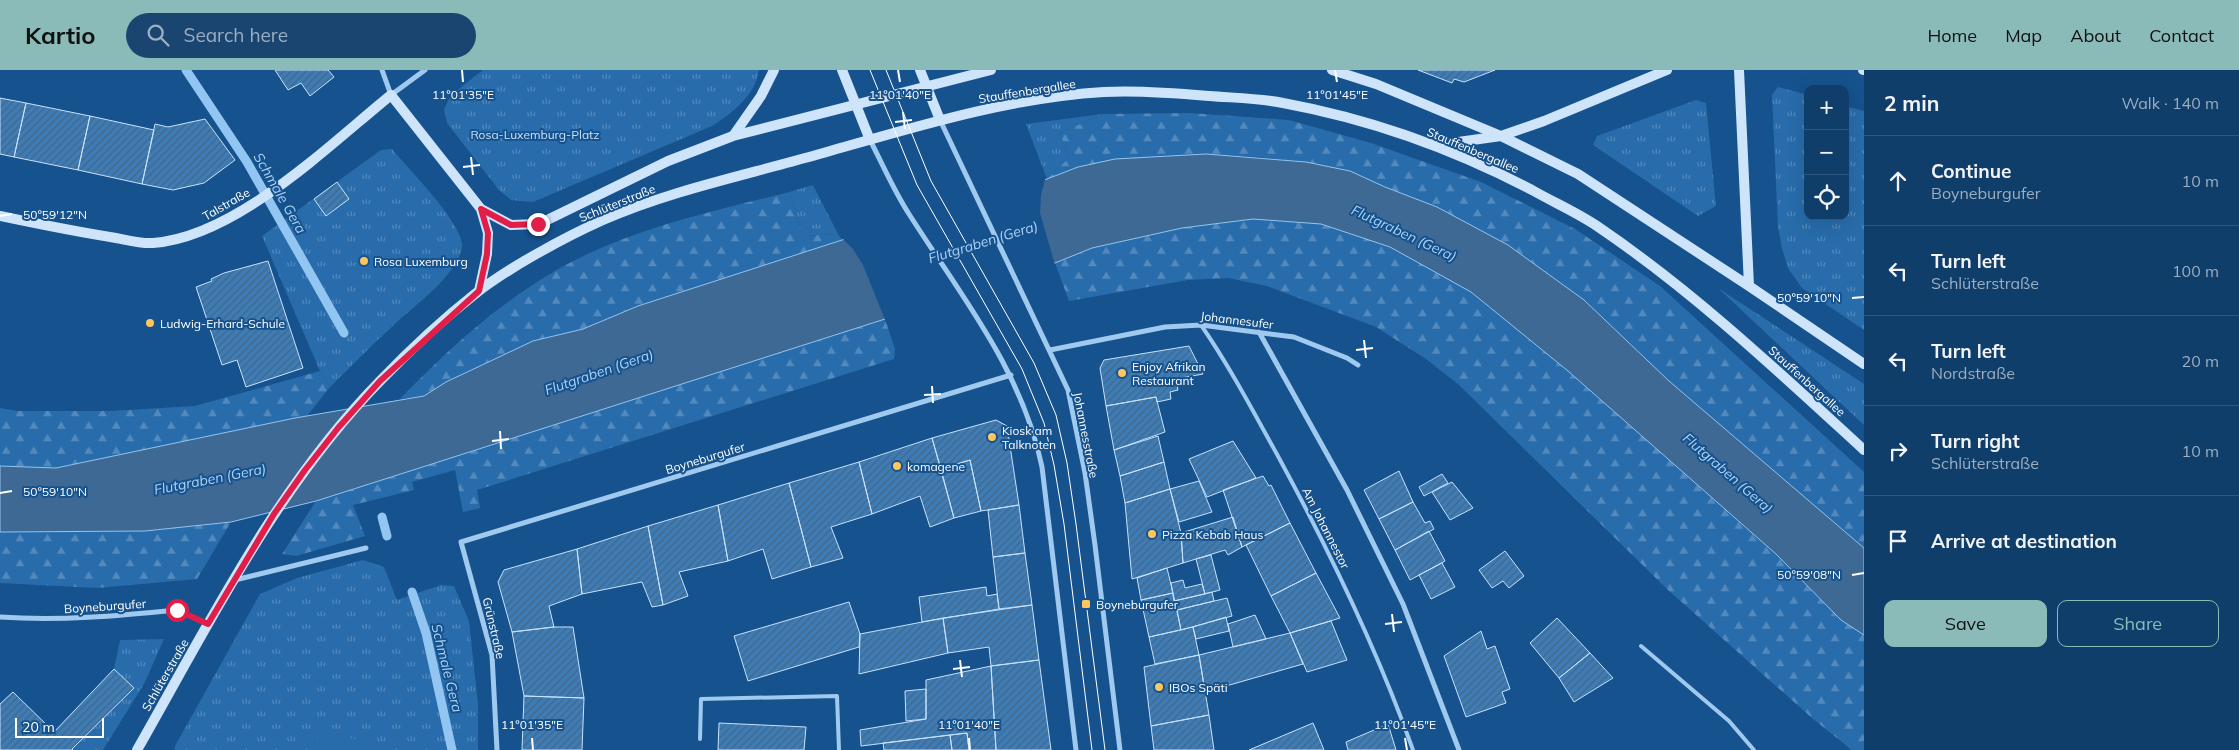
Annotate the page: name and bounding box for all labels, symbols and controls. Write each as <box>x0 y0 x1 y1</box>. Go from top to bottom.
search box <box>126 13 476 58</box>
text: Kartio <box>25 20 96 50</box>
icon: search <box>144 21 172 49</box>
text: Search here <box>184 23 288 47</box>
text: Home <box>1927 24 1977 47</box>
text: Map <box>2005 24 2042 47</box>
text: About <box>2070 24 2121 47</box>
text: Contact <box>2149 24 2214 47</box>
street label: Stauffenbergallee <box>977 76 1077 106</box>
map controls <box>1804 85 1849 220</box>
button: + <box>1804 85 1849 130</box>
text: 11°01'35"E <box>432 87 494 102</box>
text: 11°01'40"E <box>869 87 931 102</box>
text: 11°01'45"E <box>1306 87 1368 102</box>
text: 2 min <box>1884 90 1939 116</box>
text: Walk · 140 m <box>2121 93 2219 113</box>
street label: Stauffenbergallee <box>1425 124 1521 176</box>
park label: Rosa-Luxemburg-Platz <box>470 127 600 142</box>
button: − <box>1804 130 1849 175</box>
water label: Schmale Gera <box>250 149 310 237</box>
text: Continue <box>1931 159 2011 183</box>
icon: ahead <box>1884 167 1912 195</box>
text: 10 m <box>2182 171 2219 191</box>
button: locate <box>1804 175 1849 220</box>
street label: Schlüterstraße <box>577 181 657 225</box>
text: Boyneburgufer <box>1931 183 2041 203</box>
street label: Talstraße <box>200 184 252 224</box>
water label: Flutgraben (Gera) <box>1349 201 1459 265</box>
text: 50°59'12"N <box>23 207 87 222</box>
route end <box>527 213 550 236</box>
water label: Flutgraben (Gera) <box>926 217 1040 267</box>
text: Turn left <box>1931 249 2006 273</box>
place label: Rosa Luxemburg <box>374 254 468 269</box>
marker: Rosa Luxemburg <box>358 255 370 267</box>
icon: left <box>1884 257 1912 285</box>
text: 100 m <box>2172 261 2219 281</box>
text: Schlüterstraße <box>1931 273 2039 293</box>
text: 50°59'10"N <box>1777 290 1841 305</box>
street label: Johannesufer <box>1200 308 1275 332</box>
place label: Ludwig-Erhard-Schule <box>160 316 285 331</box>
marker: Ludwig-Erhard-Schule <box>144 317 156 329</box>
text: Turn left <box>1931 339 2006 363</box>
street label: Stauffenbergallee <box>1765 343 1849 419</box>
water label: Flutgraben (Gera) <box>542 345 656 399</box>
icon: left <box>1884 347 1912 375</box>
text: 20 m <box>2182 351 2219 371</box>
place label: Enjoy Afrikan Restaurant <box>1132 359 1206 388</box>
text: Nordstraße <box>1931 363 2015 383</box>
marker: Enjoy Afrikan Restaurant <box>1116 367 1128 379</box>
street label: Johannesstraße <box>1070 391 1102 479</box>
place label: Kiosk am Talknoten <box>1002 423 1056 452</box>
water label: Flutgraben (Gera) <box>1679 429 1777 517</box>
text: Turn right <box>1931 429 2020 453</box>
marker: Kiosk am Talknoten <box>986 431 998 443</box>
icon: right <box>1884 437 1912 465</box>
street label: Boyneburgufer <box>664 439 747 477</box>
text: 10 m <box>2182 441 2219 461</box>
text: Schlüterstraße <box>1931 453 2039 473</box>
water label: Flutgraben (Gera) <box>152 459 268 499</box>
place label: komagene <box>907 459 965 474</box>
marker: komagene <box>891 460 903 472</box>
text: 50°59'10"N <box>23 484 87 499</box>
street label: Am Johannestor <box>1299 485 1353 572</box>
place label: Pizza Kebab Haus <box>1162 527 1263 542</box>
icon: arrive <box>1884 527 1912 555</box>
marker: Pizza Kebab Haus <box>1146 528 1158 540</box>
text: Arrive at destination <box>1931 529 2117 553</box>
text: 50°59'08"N <box>1777 567 1841 582</box>
street label: Boyneburgufer <box>63 596 147 616</box>
street label: Grünstraße <box>480 596 508 660</box>
place label: Boyneburgufer <box>1096 597 1179 612</box>
marker: Boyneburgufer <box>1080 598 1092 610</box>
route start <box>166 599 189 622</box>
button: Save <box>1884 600 2047 647</box>
button: Share <box>2057 600 2219 647</box>
water label: Schmale Gera <box>427 622 467 714</box>
street label: Schlüterstraße <box>138 636 192 714</box>
place label: IBOs Späti <box>1169 680 1228 695</box>
marker: IBOs Späti <box>1153 681 1165 693</box>
scale bar <box>15 715 104 738</box>
text: 11°01'35"E <box>501 717 563 732</box>
text: 11°01'40"E <box>938 717 1000 732</box>
text: 11°01'45"E <box>1374 717 1436 732</box>
text: 20 m <box>22 718 55 736</box>

